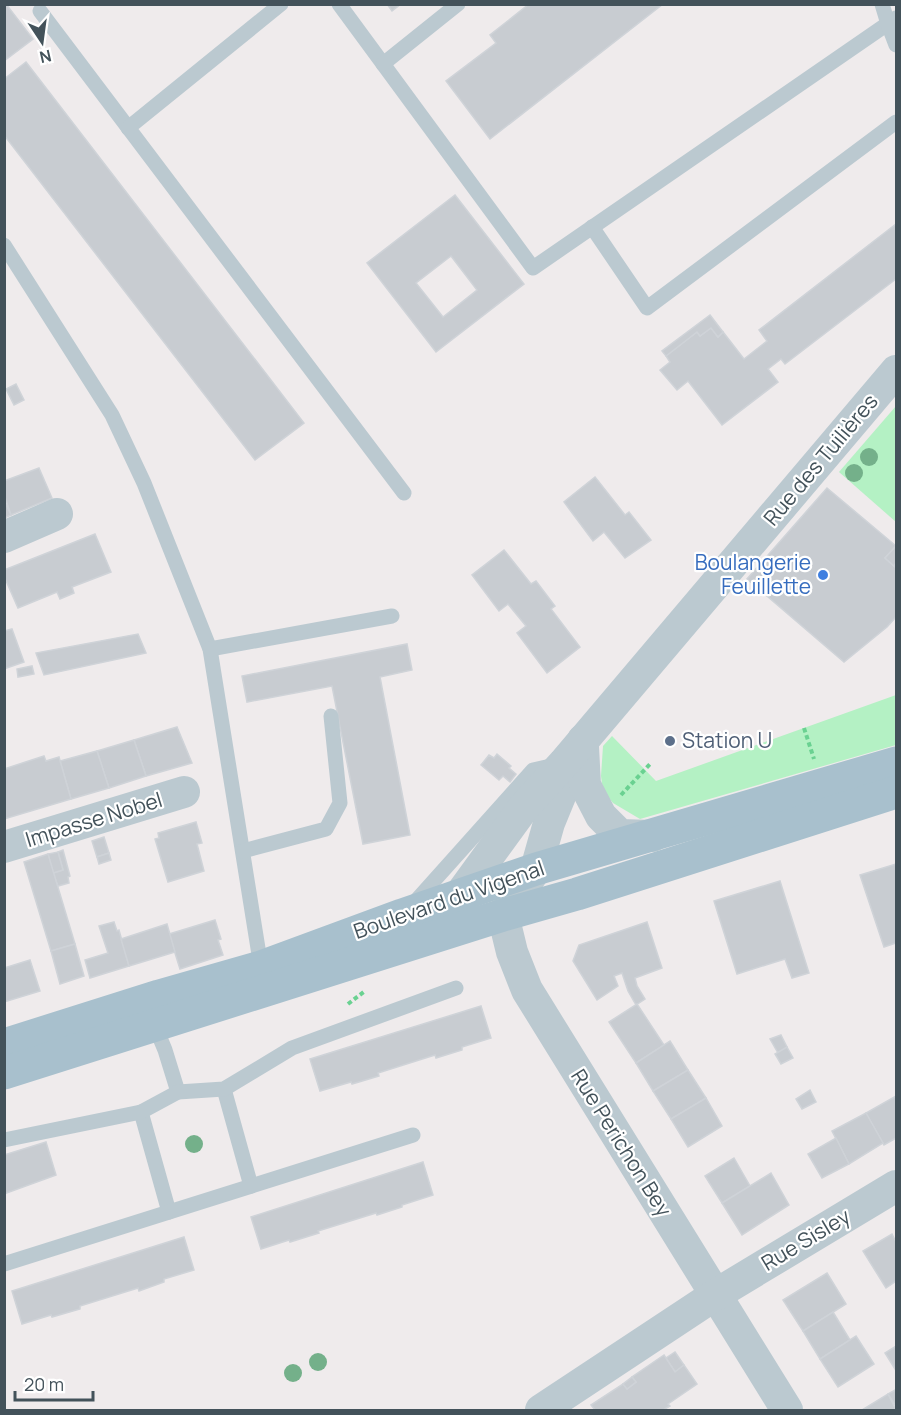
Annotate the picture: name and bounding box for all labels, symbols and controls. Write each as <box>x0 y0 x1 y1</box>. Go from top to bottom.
north arrow <box>12 12 72 72</box>
text: N <box>37 45 53 69</box>
street label: Rue des Tuilières <box>757 388 884 531</box>
place label: Boulangerie Feuillette <box>695 548 811 600</box>
marker: Boulangerie Feuillette <box>816 568 830 582</box>
place label: Station U <box>682 726 772 754</box>
marker: Station U <box>663 734 677 748</box>
street label: Impasse Nobel <box>22 785 166 853</box>
street label: Boulevard du Vigenal <box>350 853 548 945</box>
street label: Rue Perichon Bey <box>565 1063 678 1221</box>
street label: Rue Sisley <box>756 1202 855 1277</box>
scale bar <box>15 1364 93 1402</box>
text: 20 m <box>24 1372 64 1396</box>

